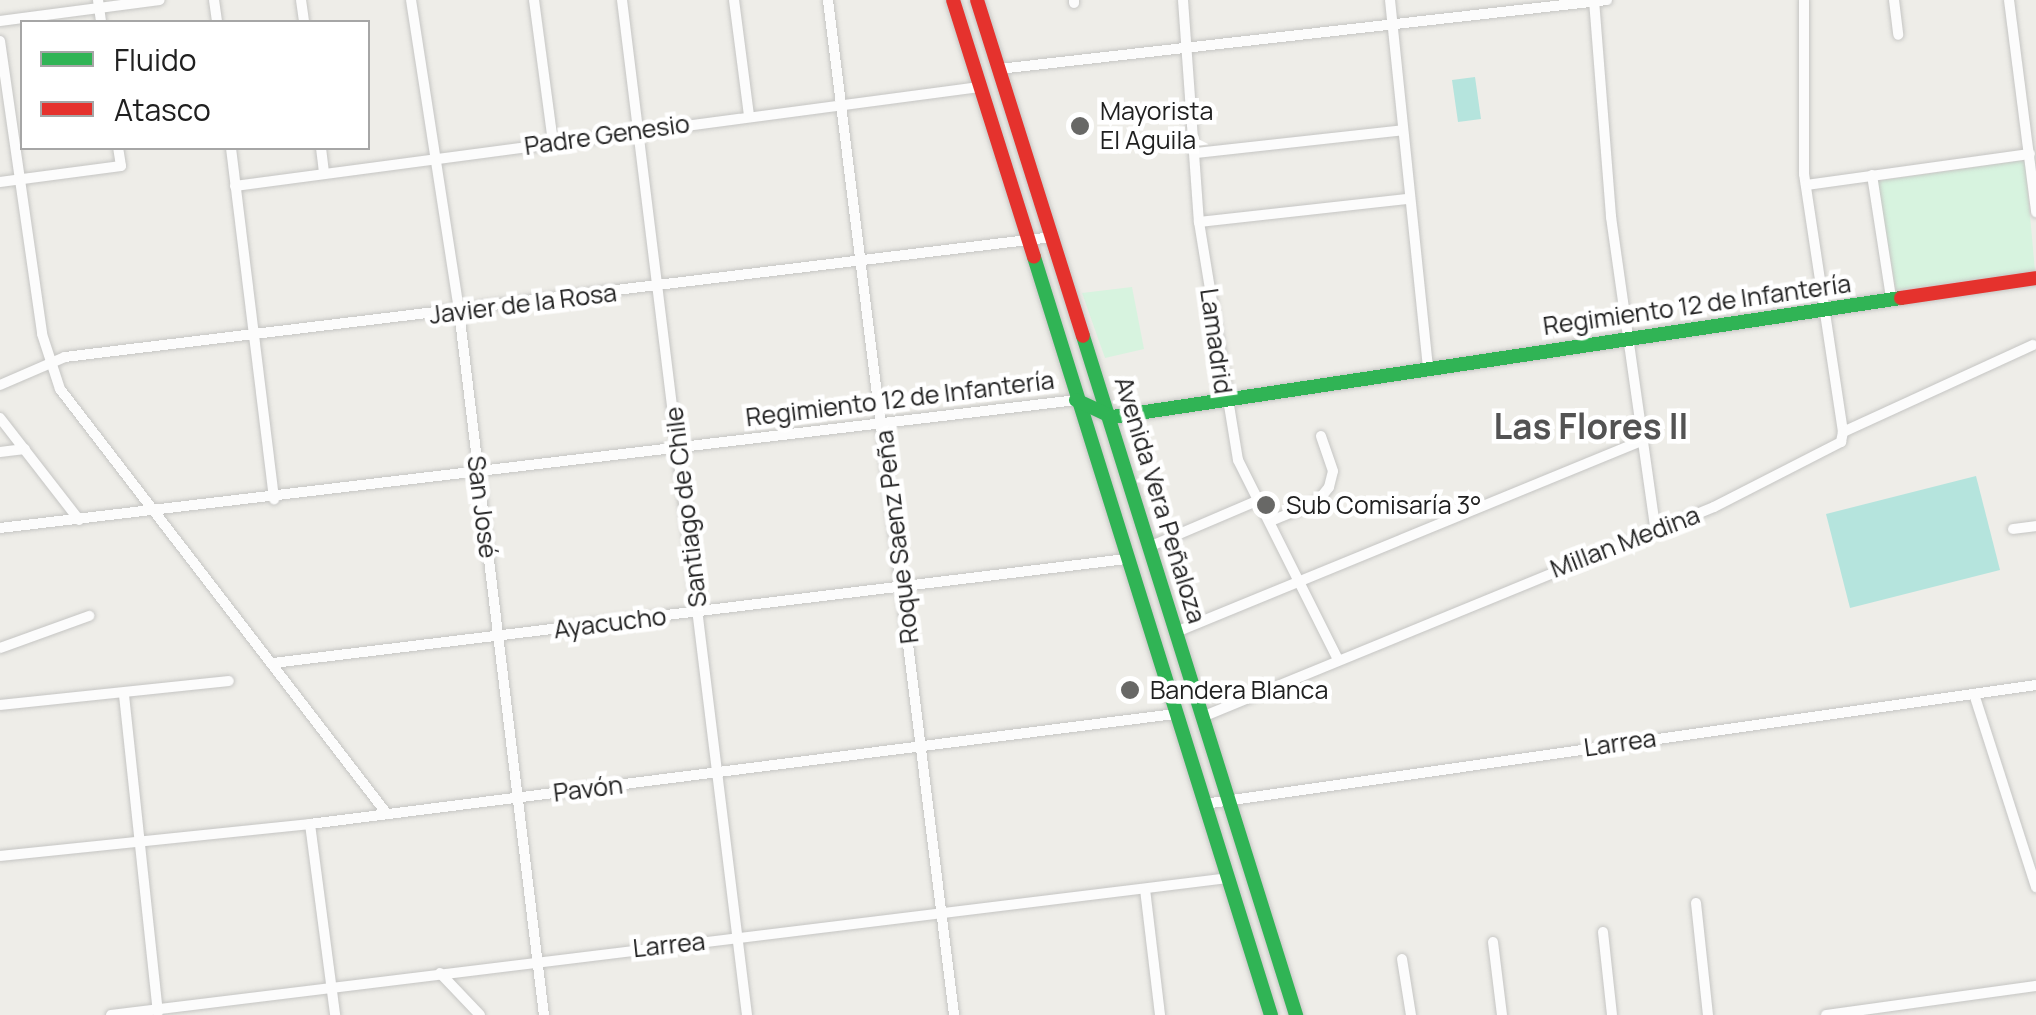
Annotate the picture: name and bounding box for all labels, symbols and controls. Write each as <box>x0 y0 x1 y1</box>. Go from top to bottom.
legend <box>20 20 370 150</box>
text: Fluido <box>114 39 196 80</box>
text: Atasco <box>114 89 211 130</box>
place label: Mayorista El Aguila <box>1100 97 1213 156</box>
street label: Padre Genesio <box>522 109 692 161</box>
marker: Mayorista El Aguila <box>1069 115 1091 137</box>
street label: Regimiento 12 de Infantería <box>1541 269 1853 341</box>
street label: Javier de la Rosa <box>428 278 618 330</box>
street label: Lamadrid <box>1194 286 1238 396</box>
street label: Regimiento 12 de Infantería <box>744 365 1056 433</box>
street label: Avenida Vera Peñaloza <box>1108 373 1212 627</box>
street label: Santiago de Chile <box>659 405 713 609</box>
district label: Las Flores II <box>1494 405 1688 447</box>
street label: Roque Saenz Peña <box>869 429 925 645</box>
street label: San José <box>461 454 503 560</box>
place label: Sub Comisaría 3° <box>1286 490 1482 520</box>
marker: Sub Comisaría 3° <box>1255 494 1277 516</box>
street label: Millan Medina <box>1546 500 1704 584</box>
street label: Ayacucho <box>552 601 668 645</box>
place label: Bandera Blanca <box>1150 675 1328 705</box>
marker: Bandera Blanca <box>1119 679 1141 701</box>
street label: Larrea <box>1582 723 1658 763</box>
street label: Pavón <box>552 770 624 808</box>
street label: Larrea <box>631 926 707 964</box>

